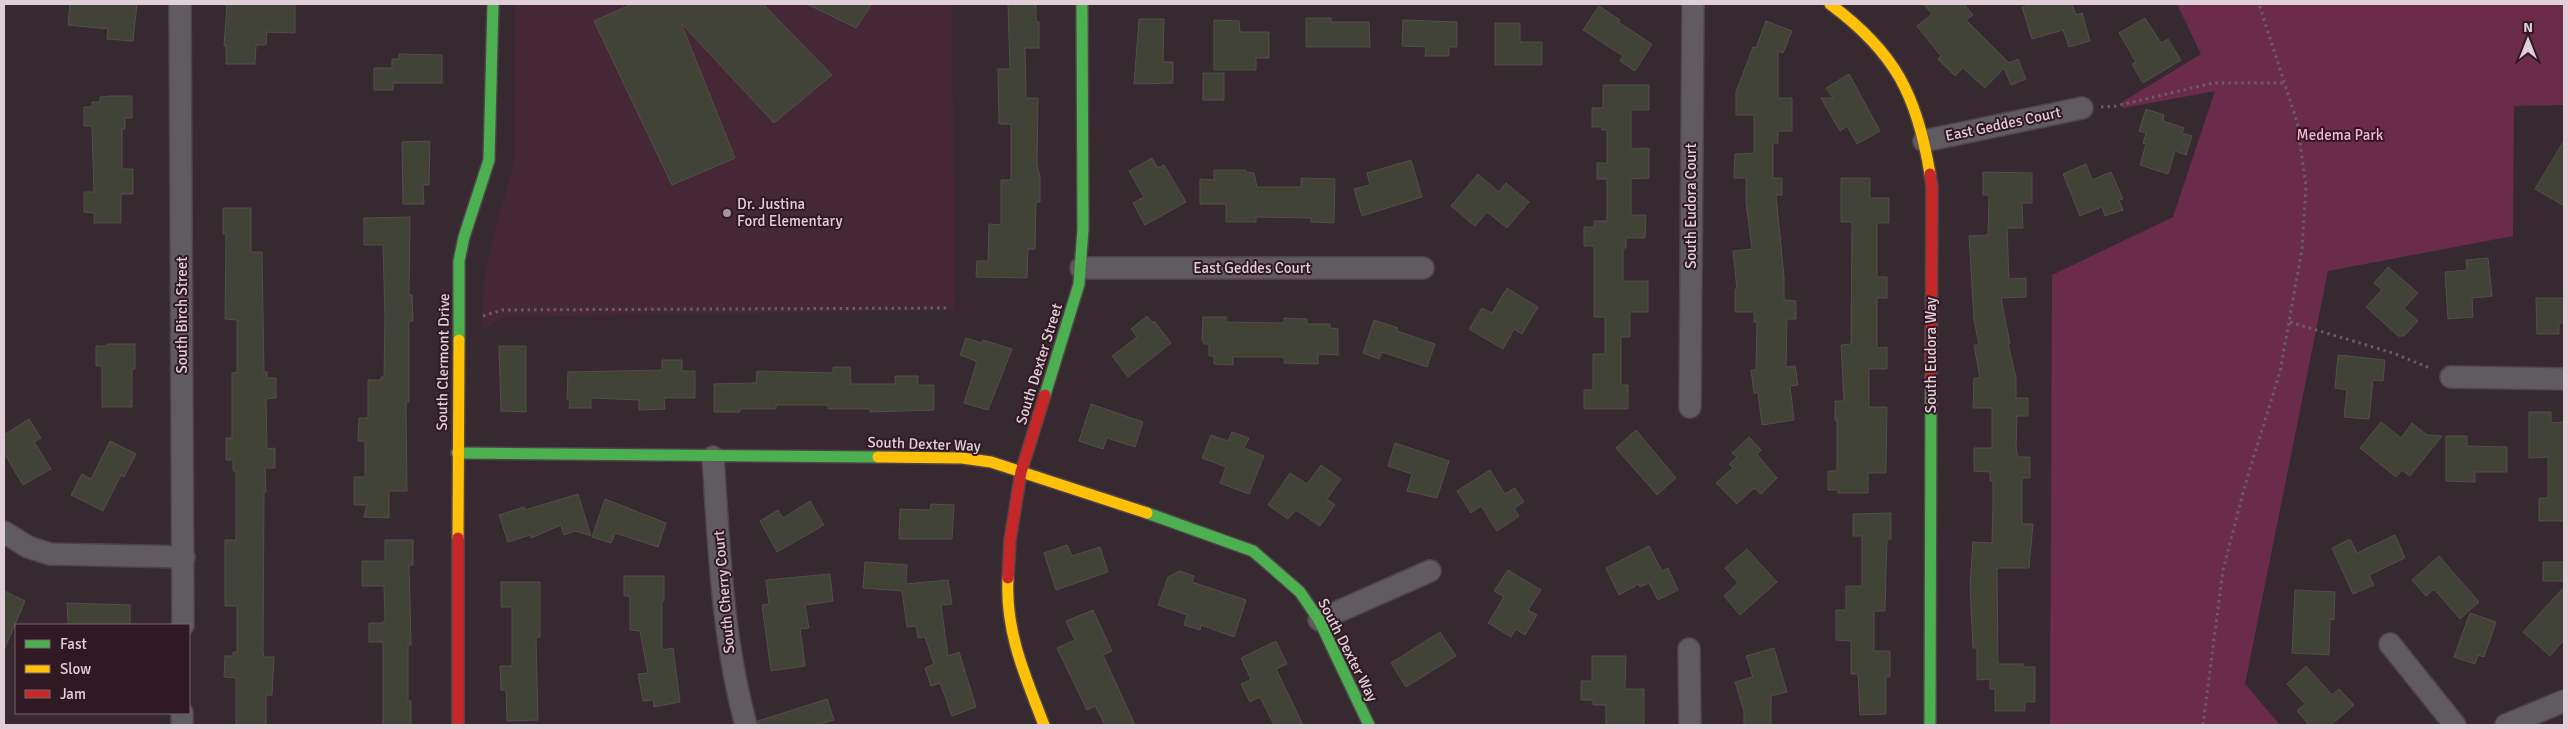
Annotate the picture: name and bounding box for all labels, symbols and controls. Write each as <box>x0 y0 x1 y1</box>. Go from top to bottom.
north arrow <box>2503 15 2553 65</box>
text: N <box>2523 19 2533 36</box>
street label: East Geddes Court <box>1944 103 2062 145</box>
park label: Medema Park <box>2297 126 2384 144</box>
street label: South Eudora Court <box>1682 143 1700 269</box>
place label: Dr. Justina Ford Elementary <box>737 195 843 230</box>
marker: Dr. Justina Ford Elementary <box>721 207 733 219</box>
street label: South Birch Street <box>173 256 191 374</box>
street label: East Geddes Court <box>1193 259 1311 277</box>
street label: South Clermont Drive <box>433 293 453 431</box>
street label: South Eudora Way <box>1922 297 1940 413</box>
street label: South Dexter Street <box>1012 301 1066 427</box>
street label: South Dexter Way <box>867 433 981 455</box>
street label: South Cherry Court <box>710 530 738 654</box>
street label: South Dexter Way <box>1314 595 1382 705</box>
legend <box>15 624 190 714</box>
text: Fast <box>60 635 87 653</box>
text: Slow <box>60 660 91 678</box>
text: Jam <box>60 685 86 703</box>

